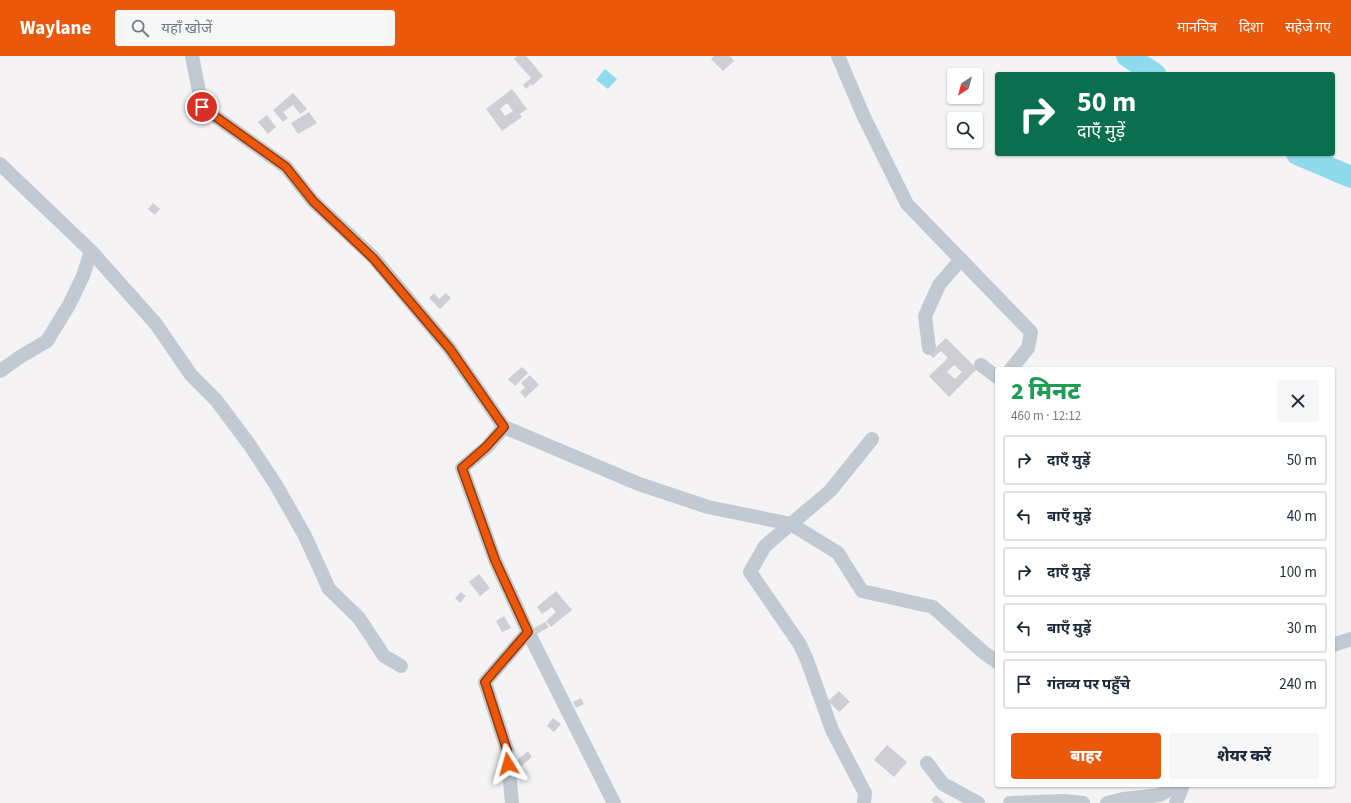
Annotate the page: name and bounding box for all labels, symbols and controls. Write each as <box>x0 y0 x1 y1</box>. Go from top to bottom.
search box <box>115 10 395 46</box>
text: Waylane <box>20 15 91 42</box>
icon: search <box>129 17 151 39</box>
text: यहाँ खोजें <box>161 18 212 39</box>
text: मानचित्र <box>1177 18 1217 38</box>
text: दिशा <box>1239 18 1263 38</box>
text: सहेजे गए <box>1285 18 1331 38</box>
north arrow <box>947 68 983 104</box>
map controls <box>947 68 983 148</box>
text: 50 m <box>1077 82 1136 122</box>
icon: right <box>1011 88 1063 140</box>
pin <box>185 90 219 124</box>
icon: arrive <box>191 96 213 118</box>
button: search <box>947 112 983 148</box>
text: दाएँ मुड़ें <box>1077 119 1125 144</box>
text: 2 मिनट <box>1011 374 1080 409</box>
button: close <box>1277 380 1319 422</box>
text: 460 m · 12:12 <box>1011 407 1081 425</box>
icon: right <box>1013 449 1035 471</box>
text: दाएँ मुड़ें <box>1047 450 1090 471</box>
text: 50 m <box>1287 450 1317 471</box>
icon: left <box>1013 505 1035 527</box>
text: बाएँ मुड़ें <box>1047 506 1091 527</box>
text: 40 m <box>1287 506 1317 527</box>
icon: right <box>1013 561 1035 583</box>
text: दाएँ मुड़ें <box>1047 562 1090 583</box>
text: 100 m <box>1279 562 1317 583</box>
icon: left <box>1013 617 1035 639</box>
text: बाएँ मुड़ें <box>1047 618 1091 639</box>
text: 30 m <box>1287 618 1317 639</box>
icon: arrive <box>1013 673 1035 695</box>
text: गंतव्य पर पहुँचे <box>1047 674 1130 695</box>
text: 240 m <box>1279 674 1317 695</box>
button: बाहर <box>1011 733 1161 779</box>
button: शेयर करें <box>1169 733 1319 779</box>
position arrow <box>487 743 529 785</box>

